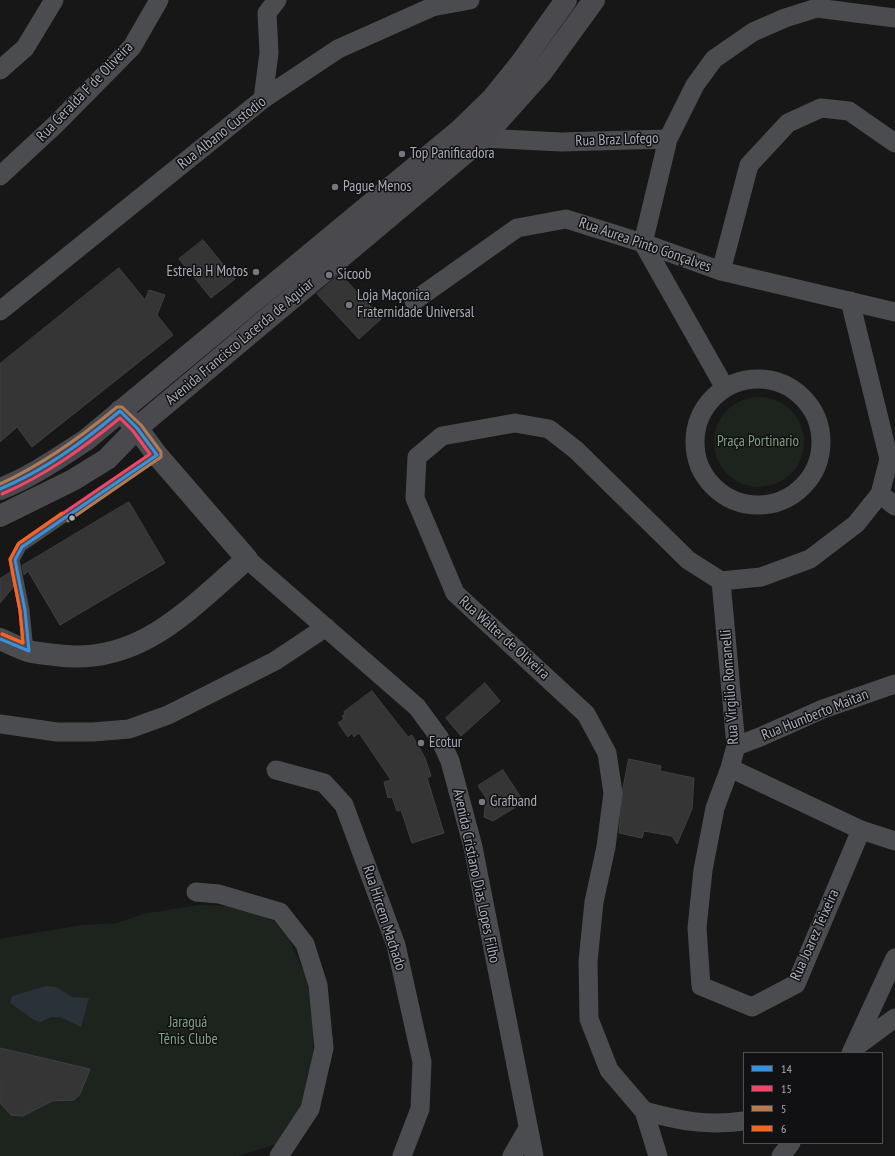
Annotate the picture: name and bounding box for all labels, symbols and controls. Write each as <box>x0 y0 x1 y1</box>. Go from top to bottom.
street label: Rua Geralda F de Oliveira <box>33 39 137 145</box>
street label: Rua Albano Custodio <box>174 93 270 173</box>
street label: Rua Braz Lofego <box>575 130 659 150</box>
place label: Top Panificadora <box>410 145 495 163</box>
marker: Top Panificadora <box>397 149 407 159</box>
place label: Pague Menos <box>343 178 412 196</box>
marker: Pague Menos <box>330 182 340 192</box>
street label: Rua Aurea Pinto Gonçalves <box>577 214 713 276</box>
place label: Estrela H Motos <box>167 263 248 281</box>
place label: Sicoob <box>337 266 371 284</box>
marker: Estrela H Motos <box>251 267 261 277</box>
marker: Sicoob <box>324 270 334 280</box>
street label: Avenida Francisco Lacerda de Aguiar <box>162 275 318 409</box>
place label: Loja Maçonica Fraternidade Universal <box>357 287 474 322</box>
marker: Loja Maçonica Fraternidade Universal <box>344 300 354 310</box>
park label: Praça Portinario <box>717 433 799 451</box>
unlabelled marker <box>67 513 77 523</box>
street label: Rua Walter de Oliveira <box>455 593 553 683</box>
street label: Rua Virgilio Romanelli <box>717 629 743 745</box>
street label: Rua Humberto Maitan <box>759 685 871 745</box>
place label: Ecotur <box>429 734 462 752</box>
marker: Ecotur <box>416 738 426 748</box>
street label: Avenida Cristiano Dias Lopes Filho <box>449 787 503 965</box>
place label: Grafband <box>490 793 537 811</box>
marker: Grafband <box>477 797 487 807</box>
street label: Rua Hircem Machado <box>359 863 409 973</box>
street label: Rua Joarez Teixeira <box>787 887 843 983</box>
park label: Jaraguá Tênis Clube <box>158 1014 218 1049</box>
legend <box>743 1052 883 1144</box>
text: 14 <box>781 1061 792 1076</box>
text: 15 <box>781 1081 792 1096</box>
text: 5 <box>781 1101 786 1116</box>
text: 6 <box>781 1121 786 1136</box>

